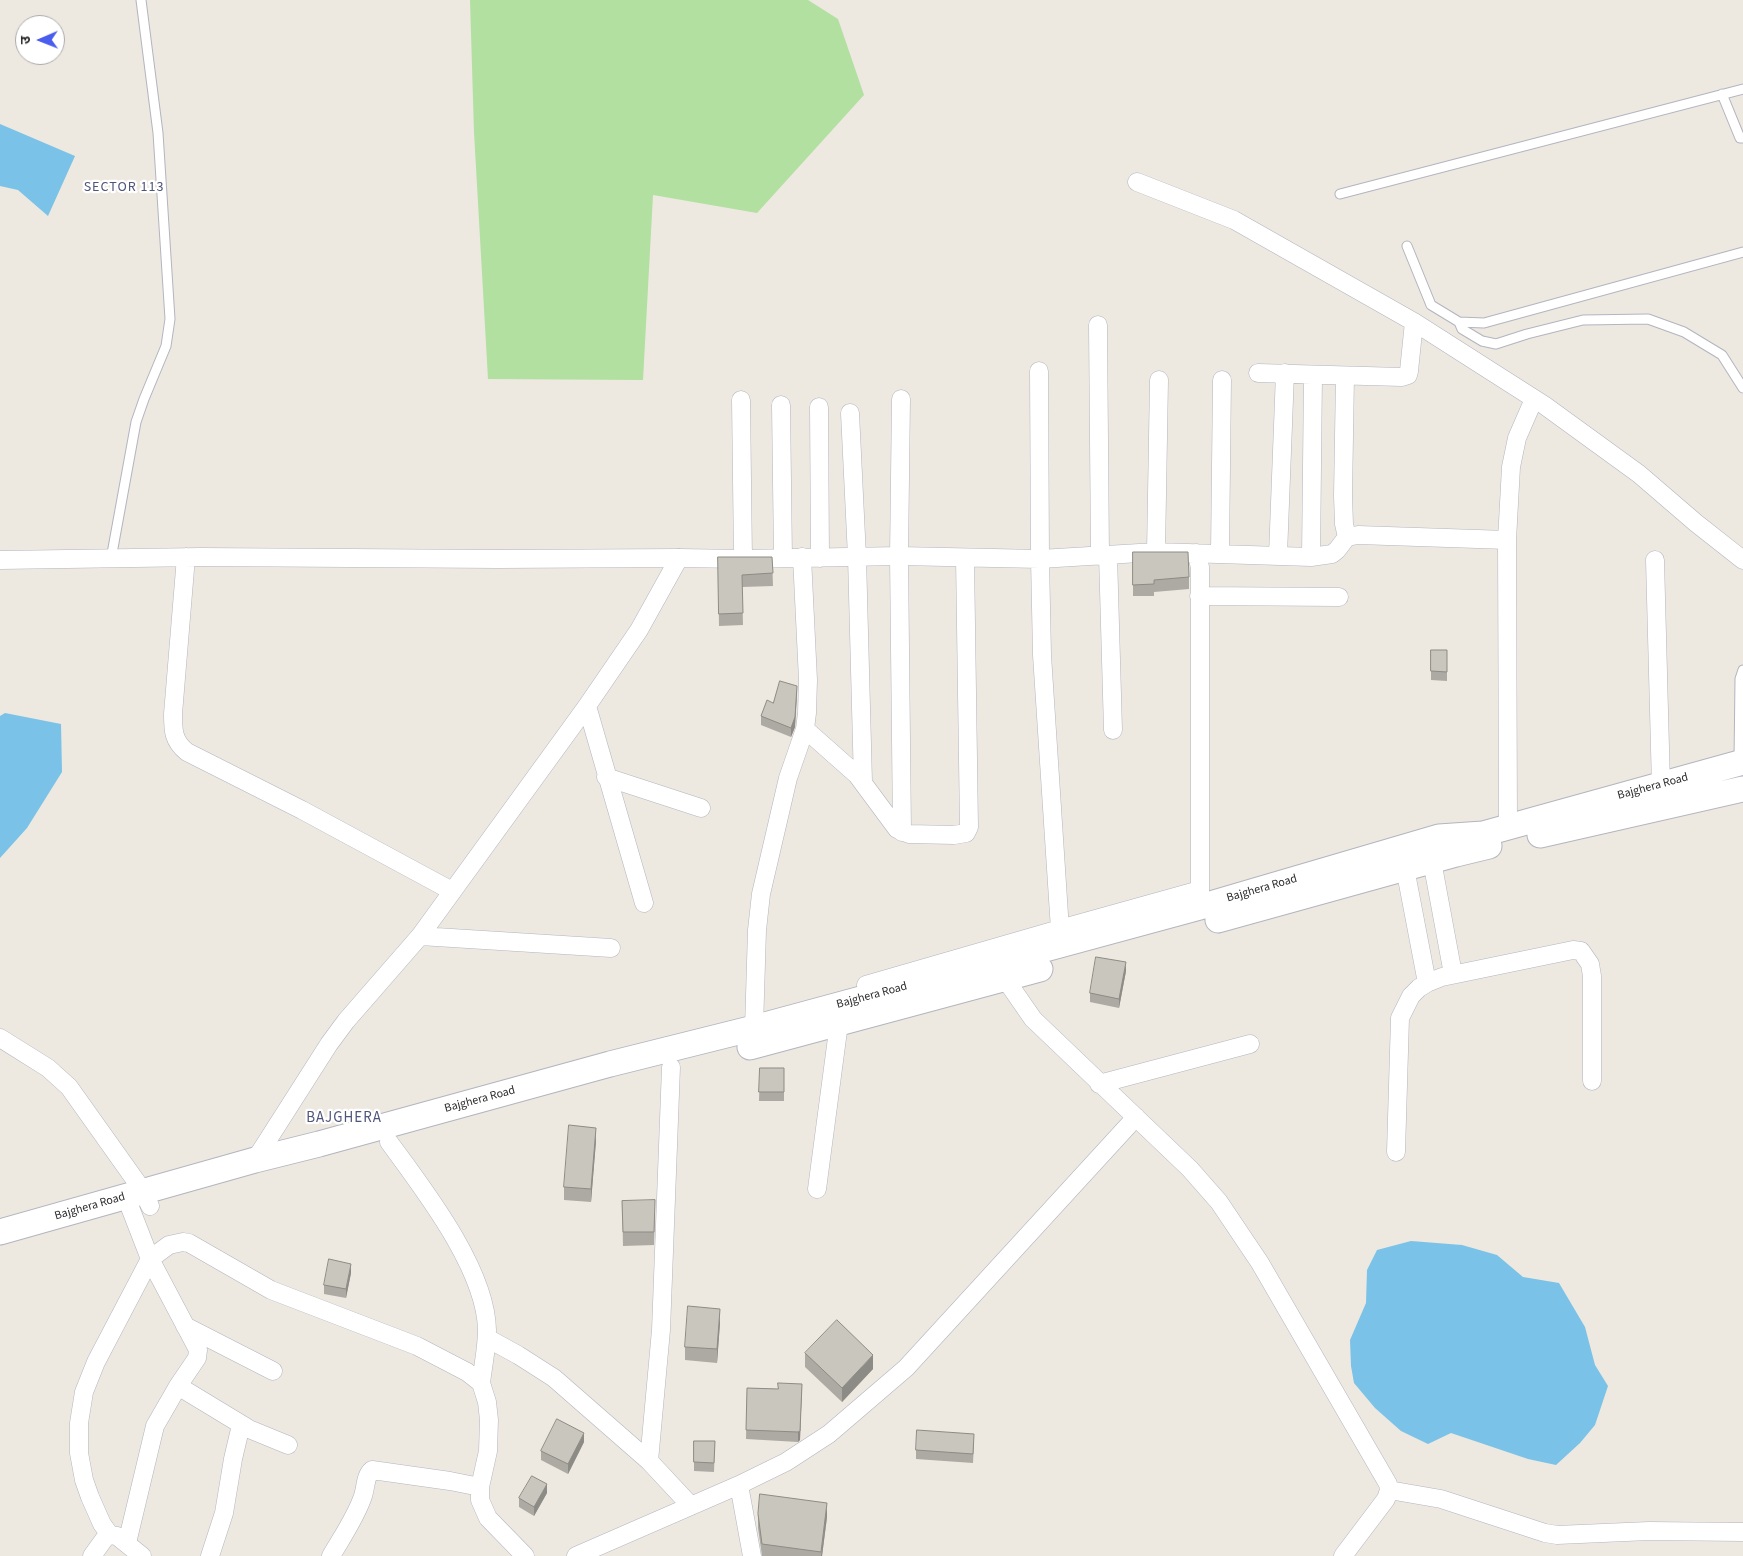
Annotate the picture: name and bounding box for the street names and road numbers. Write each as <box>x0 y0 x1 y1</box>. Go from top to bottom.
street label: Bajghera Road <box>1616 771 1690 803</box>
street label: Bajghera Road <box>1225 872 1299 906</box>
street label: Bajghera Road <box>835 980 909 1012</box>
street label: Bajghera Road <box>443 1084 517 1116</box>
street label: Bajghera Road <box>53 1190 127 1224</box>

